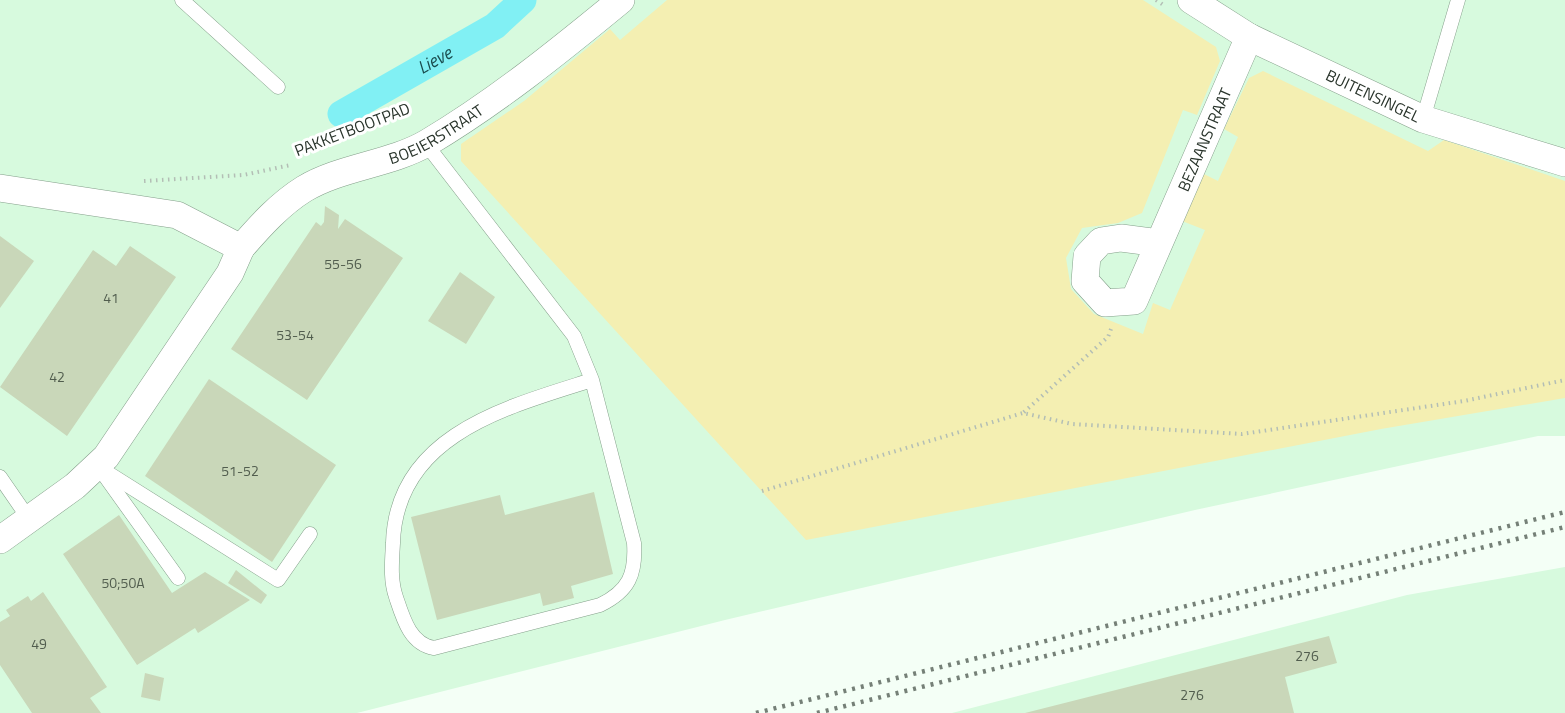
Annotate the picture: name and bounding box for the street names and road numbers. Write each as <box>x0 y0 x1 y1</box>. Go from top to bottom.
street label: BUITENSINGEL <box>1322 63 1425 128</box>
street label: BEZAANSTRAAT <box>1171 83 1238 195</box>
street label: PAKKETBOOTPAD <box>291 96 413 162</box>
street label: BOEIERSTRAAT <box>385 98 488 170</box>

